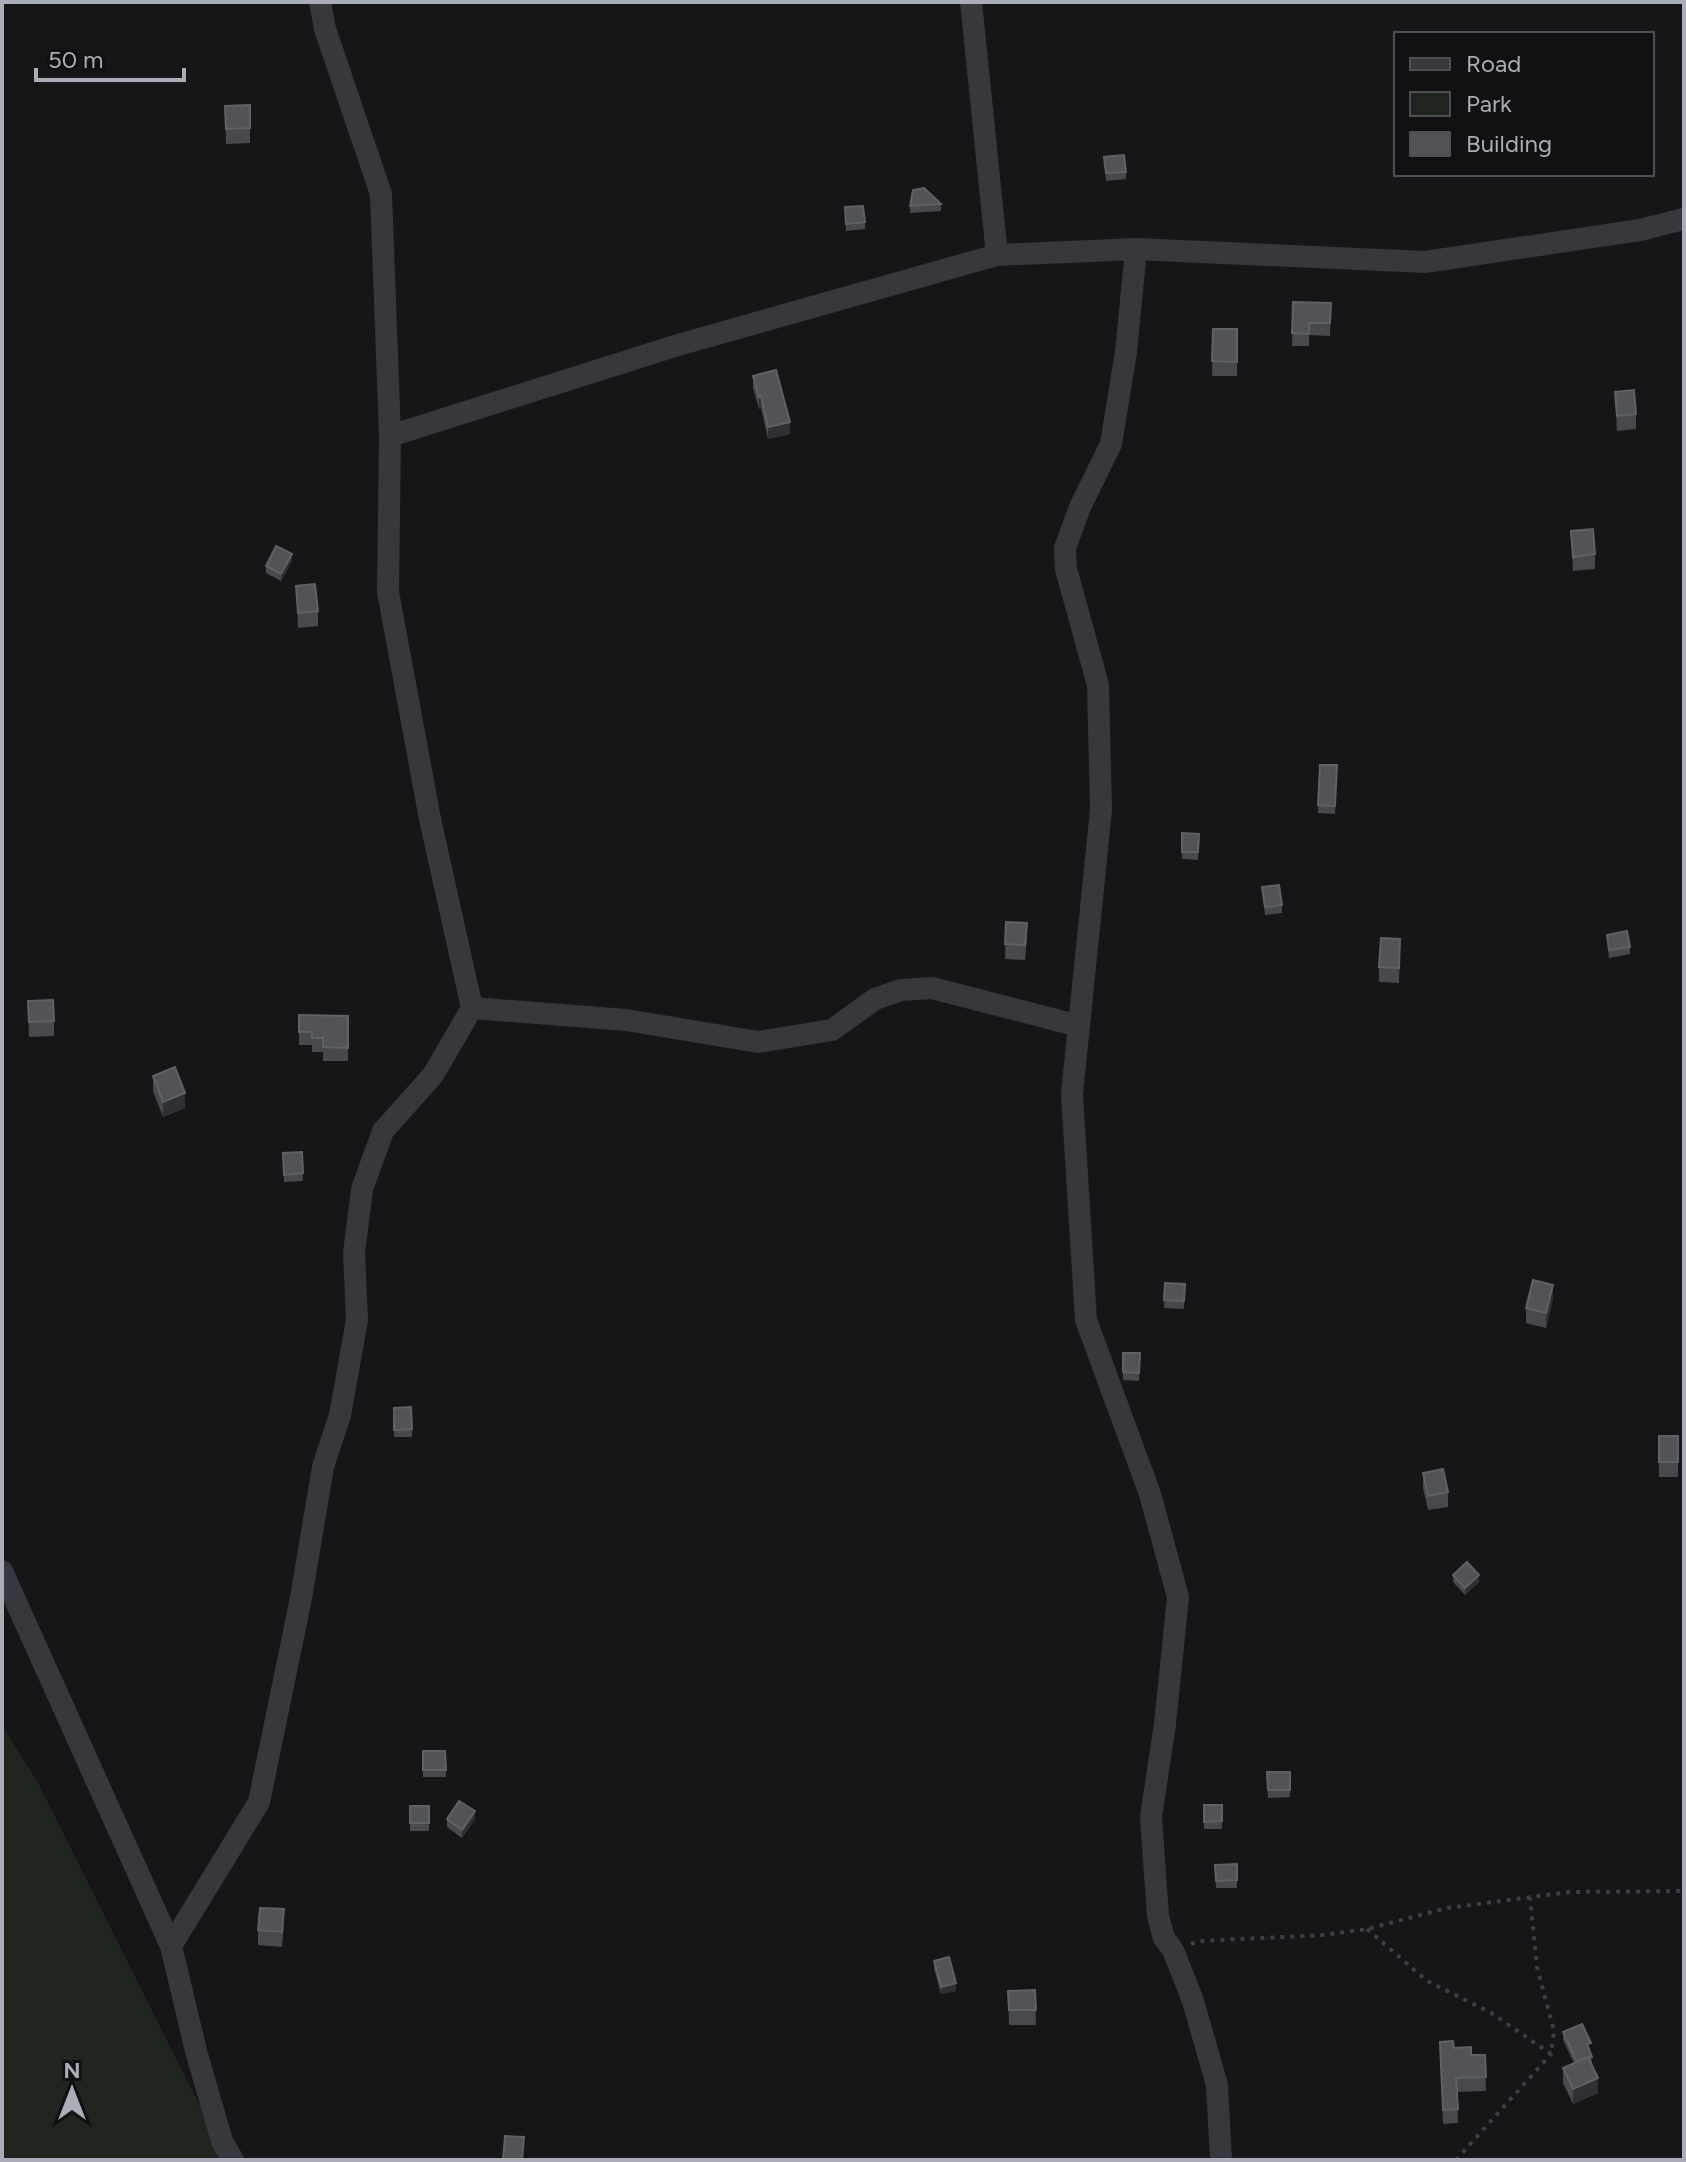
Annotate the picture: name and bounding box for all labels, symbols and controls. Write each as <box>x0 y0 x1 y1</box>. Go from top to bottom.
scale bar <box>36 32 184 82</box>
legend <box>1394 32 1654 176</box>
text: 50 m <box>48 45 104 74</box>
text: Road <box>1466 49 1521 78</box>
text: Park <box>1466 89 1512 118</box>
text: Building <box>1466 129 1552 158</box>
north arrow <box>32 2050 112 2130</box>
text: N <box>63 2057 81 2084</box>

